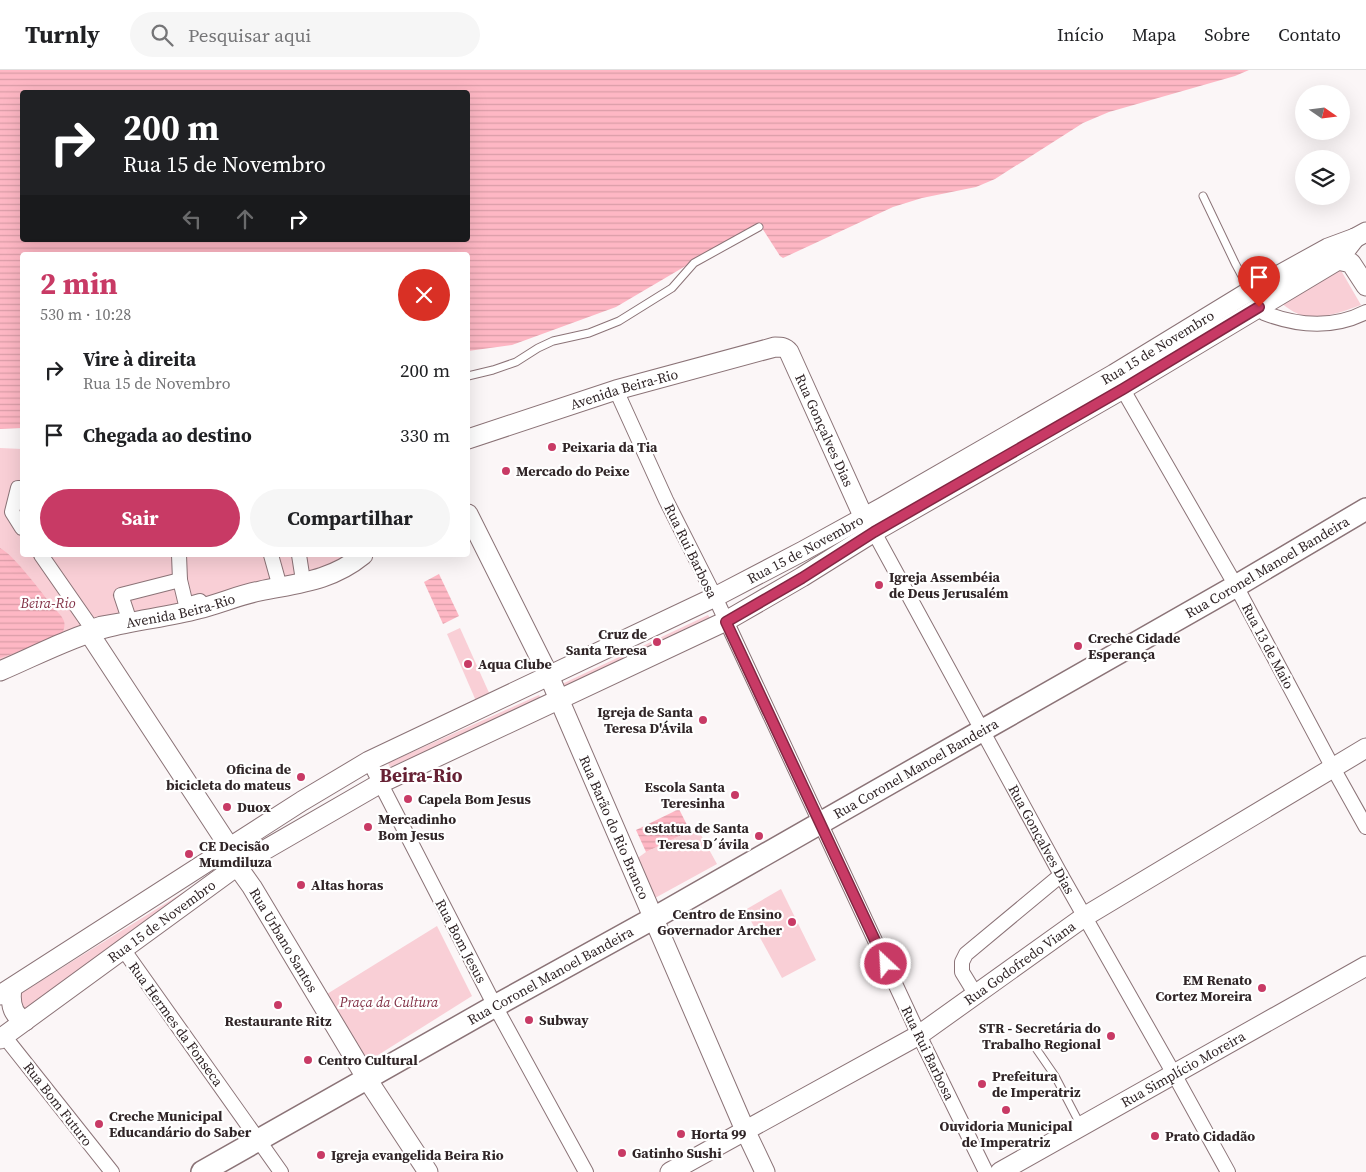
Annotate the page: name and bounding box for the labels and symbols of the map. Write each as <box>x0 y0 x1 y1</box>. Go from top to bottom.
north arrow <box>1295 85 1350 140</box>
pin <box>1238 256 1280 307</box>
street label: Rua 15 de Novembro <box>1097 305 1218 389</box>
street label: Avenida Beira-Rio <box>568 364 681 414</box>
street label: Rua Gonçalves Dias <box>790 371 859 490</box>
place label: Peixaria da Tia <box>562 437 658 457</box>
marker: Peixaria da Tia <box>546 441 558 453</box>
place label: Mercado do Peixe <box>516 461 629 481</box>
marker: Mercado do Peixe <box>500 465 512 477</box>
street label: Rua Rui Barbosa <box>660 500 723 602</box>
street label: Rua 15 de Novembro <box>744 510 867 588</box>
street label: Rua Coronel Manoel Bandeira <box>1181 511 1354 623</box>
place label: Igreja Assembéia de Deus Jerusalém <box>889 567 1009 603</box>
marker: Igreja Assembéia de Deus Jerusalém <box>873 579 885 591</box>
street label: Avenida Beira-Rio <box>124 588 238 633</box>
park label: Beira-Rio <box>20 593 76 613</box>
street label: Rua 13 de Maio <box>1237 600 1299 693</box>
place label: Cruz de Santa Teresa <box>566 624 648 660</box>
place label: Creche Cidade Esperança <box>1088 628 1180 664</box>
marker: Cruz de Santa Teresa <box>651 636 663 648</box>
marker: Creche Cidade Esperança <box>1072 640 1084 652</box>
place label: Aqua Clube <box>478 654 552 674</box>
marker: Aqua Clube <box>462 658 474 670</box>
place label: Igreja de Santa Teresa D'Ávila <box>597 702 694 738</box>
street label: Rua Coronel Manoel Bandeira <box>830 713 1003 824</box>
marker: Igreja de Santa Teresa D'Ávila <box>697 714 709 726</box>
street label: Rua Barão do Rio Branco <box>574 752 654 903</box>
place label: Oficina de bicicleta do mateus <box>166 759 292 795</box>
district label: Beira-Rio <box>380 762 463 788</box>
marker: Oficina de bicicleta do mateus <box>295 771 307 783</box>
place label: Escola Santa Teresinha <box>645 777 726 813</box>
street label: Rua Gonçalves Dias <box>1004 781 1080 898</box>
place label: Capela Bom Jesus <box>418 789 531 809</box>
marker: Escola Santa Teresinha <box>729 789 741 801</box>
marker: Capela Bom Jesus <box>402 793 414 805</box>
place label: Duox <box>237 797 271 817</box>
marker: Duox <box>221 801 233 813</box>
place label: Mercadinho Bom Jesus <box>378 809 456 845</box>
place label: estatua de Santa Teresa D´ávila <box>644 818 750 854</box>
marker: Mercadinho Bom Jesus <box>362 821 374 833</box>
marker: estatua de Santa Teresa D´ávila <box>753 830 765 842</box>
place label: CE Decisão Mumdiluza <box>199 836 272 872</box>
marker: CE Decisão Mumdiluza <box>183 848 195 860</box>
street label: Rua 15 de Novembro <box>104 875 220 967</box>
place label: Altas horas <box>311 875 384 895</box>
marker: Altas horas <box>295 879 307 891</box>
street label: Rua Urbano Santos <box>245 884 323 996</box>
street label: Rua Bom Jesus <box>431 896 491 986</box>
place label: Centro de Ensino Governador Archer <box>657 904 782 940</box>
marker: Centro de Ensino Governador Archer <box>786 916 798 928</box>
street label: Rua Godofredo Viana <box>960 916 1080 1010</box>
street label: Rua Coronel Manoel Bandeira <box>464 921 638 1030</box>
position arrow <box>859 937 911 989</box>
street label: Rua Hermes da Fonseca <box>124 958 229 1091</box>
place label: EM Renato Cortez Moreira <box>1155 970 1253 1006</box>
marker: EM Renato Cortez Moreira <box>1256 982 1268 994</box>
park label: Praça da Cultura <box>339 992 439 1012</box>
marker: Restaurante Ritz <box>272 999 284 1011</box>
street label: Rua Rui Barbosa <box>897 1002 960 1104</box>
place label: Subway <box>539 1010 589 1030</box>
place label: Restaurante Ritz <box>225 1011 332 1031</box>
marker: Subway <box>523 1014 535 1026</box>
place label: STR - Secretária do Trabalho Regional <box>979 1018 1101 1054</box>
street label: Rua Simplício Moreira <box>1117 1026 1250 1112</box>
marker: STR - Secretária do Trabalho Regional <box>1105 1030 1117 1042</box>
place label: Centro Cultural <box>318 1050 418 1070</box>
marker: Centro Cultural <box>302 1054 314 1066</box>
street label: Rua Bom Futuro <box>19 1058 97 1151</box>
place label: Prefeitura de Imperatriz <box>992 1066 1081 1102</box>
marker: Prefeitura de Imperatriz <box>976 1078 988 1090</box>
marker: Ouvidoria Municipal de Imperatriz <box>1000 1104 1012 1116</box>
place label: Creche Municipal Educandário do Saber <box>109 1106 252 1142</box>
place label: Ouvidoria Municipal de Imperatriz <box>939 1116 1073 1152</box>
marker: Creche Municipal Educandário do Saber <box>93 1118 105 1130</box>
place label: Horta 99 <box>691 1124 747 1144</box>
place label: Prato Cidadão <box>1165 1126 1255 1146</box>
marker: Horta 99 <box>675 1128 687 1140</box>
marker: Prato Cidadão <box>1149 1130 1161 1142</box>
place label: Gatinho Sushi <box>632 1143 722 1163</box>
place label: Igreja evangelida Beira Rio <box>331 1145 504 1165</box>
marker: Gatinho Sushi <box>616 1147 628 1159</box>
marker: Igreja evangelida Beira Rio <box>315 1149 327 1161</box>

